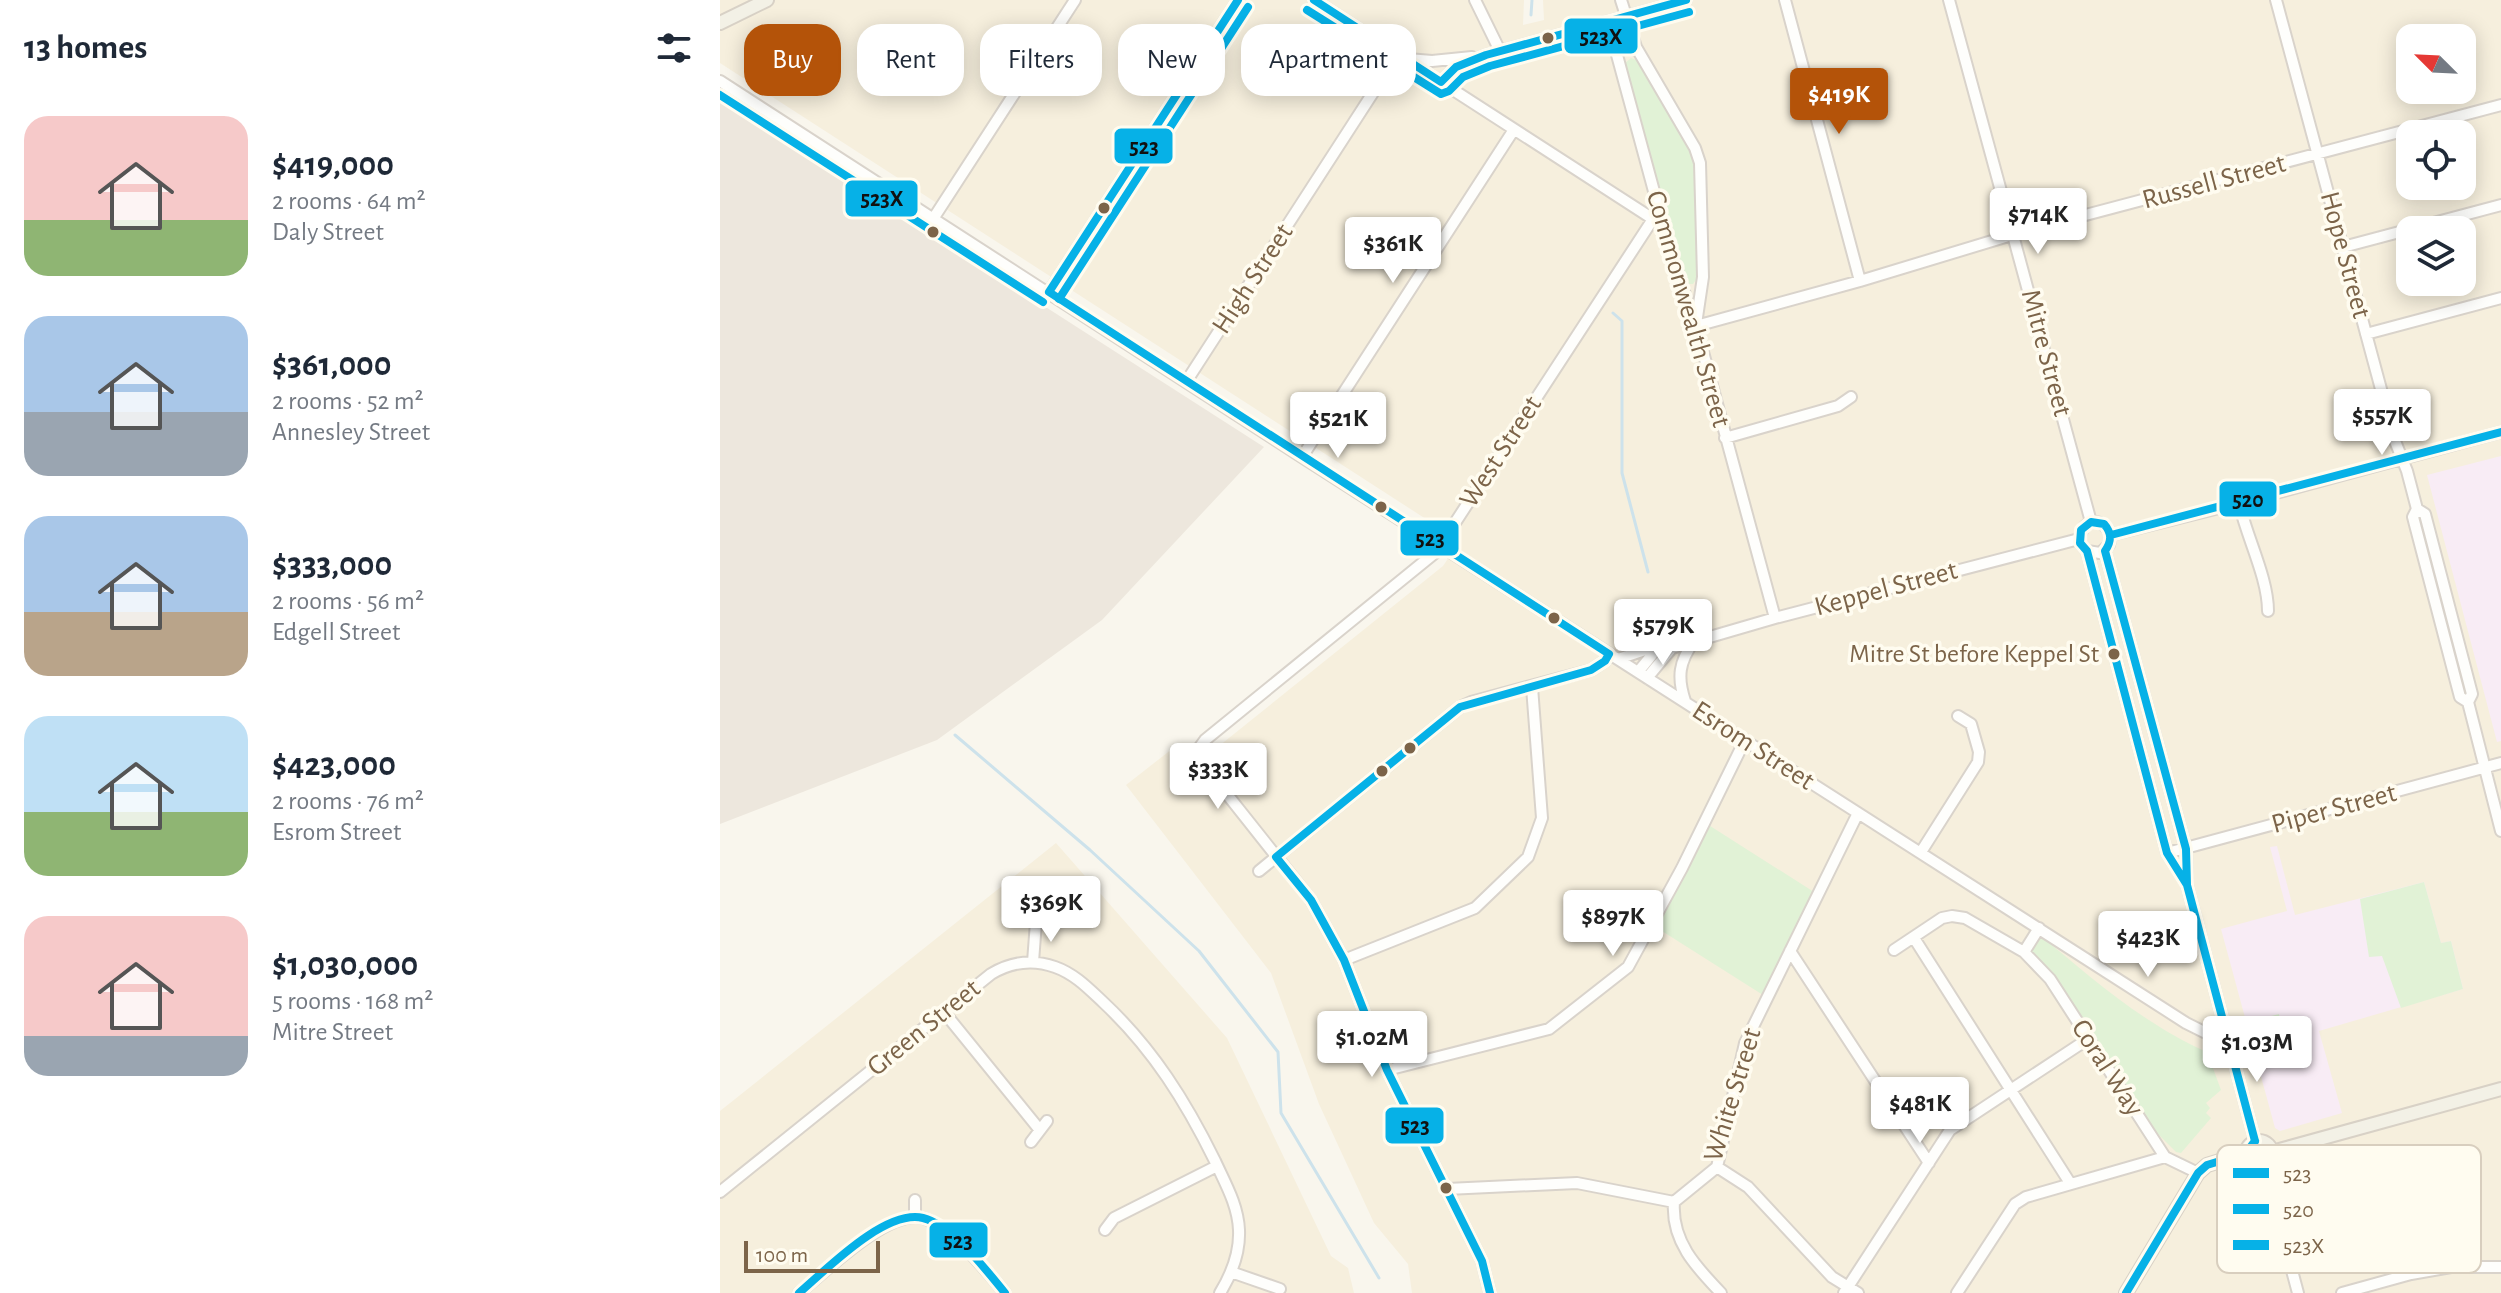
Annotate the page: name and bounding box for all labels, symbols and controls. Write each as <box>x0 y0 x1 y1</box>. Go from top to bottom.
line badge: 523X <box>1563 17 1639 55</box>
chip: Buy <box>744 24 841 96</box>
chip: Rent <box>857 24 964 96</box>
chip: Filters <box>980 24 1102 96</box>
chip: New <box>1118 24 1225 96</box>
chip: Apartment <box>1241 24 1416 96</box>
north arrow <box>2396 24 2476 104</box>
map controls <box>2396 24 2476 296</box>
icon: filters <box>652 26 696 70</box>
text: 523X <box>1579 26 1623 48</box>
unlabelled marker <box>1540 30 1556 46</box>
text: 13 homes <box>24 31 147 65</box>
pin: $419K <box>1783 68 1895 136</box>
text: $419K <box>1808 81 1870 107</box>
button: locate <box>2396 120 2476 200</box>
line badge: 523 <box>1113 127 1174 165</box>
text: 523 <box>1129 136 1159 158</box>
icon: home <box>88 148 184 244</box>
text: $419,000 <box>272 148 394 182</box>
street label: Russell Street <box>2139 149 2289 215</box>
line badge: 523X <box>844 179 919 218</box>
text: 2 rooms · 64 m² <box>272 188 426 214</box>
text: 523X <box>860 188 904 210</box>
street label: Commonwealth Street <box>1641 188 1735 431</box>
pin: $714K <box>1982 188 2094 256</box>
street label: Hope Street <box>2315 189 2375 321</box>
unlabelled marker <box>1096 200 1112 216</box>
text: $714K <box>2008 201 2068 227</box>
button: layers <box>2396 216 2476 296</box>
pin: $361K <box>1337 217 1449 285</box>
text: Daly Street <box>272 219 384 245</box>
street label: High Street <box>1207 219 1299 339</box>
unlabelled marker <box>925 224 941 240</box>
text: $361K <box>1363 230 1423 256</box>
street label: Mitre Street <box>2016 286 2076 420</box>
icon: home <box>88 348 184 444</box>
text: $361,000 <box>272 348 392 382</box>
text: 2 rooms · 52 m² <box>272 388 424 414</box>
pin: $557K <box>2326 389 2438 457</box>
street label: West Street <box>1455 391 1547 513</box>
pin: $521K <box>1282 392 1394 460</box>
text: $557K <box>2352 402 2412 428</box>
text: $521K <box>1308 405 1368 431</box>
text: Annesley Street <box>272 419 430 445</box>
line badge: 520 <box>2218 480 2278 518</box>
text: 520 <box>2232 489 2264 511</box>
unlabelled marker <box>1373 499 1389 515</box>
line badge: 523 <box>1399 519 1460 557</box>
text: 523 <box>1415 528 1445 550</box>
icon: home <box>88 548 184 644</box>
text: $333,000 <box>272 548 392 582</box>
street label: Keppel Street <box>1812 557 1960 621</box>
text: 2 rooms · 56 m² <box>272 588 424 614</box>
pin: $579K <box>1607 599 1719 667</box>
unlabelled marker <box>1546 610 1562 626</box>
text: $579K <box>1632 612 1694 638</box>
text: Edgell Street <box>272 619 400 645</box>
place label: Mitre St before Keppel St <box>1849 641 2099 667</box>
marker: Mitre St before Keppel St <box>2106 646 2122 662</box>
street label: Esrom Street <box>1687 696 1819 796</box>
unlabelled marker <box>1402 740 1418 756</box>
pin: $333K <box>1162 743 1274 811</box>
icon: home <box>88 748 184 844</box>
text: $423,000 <box>272 748 396 782</box>
text: $333K <box>1188 756 1248 782</box>
unlabelled marker <box>1374 763 1390 779</box>
street label: Piper Street <box>2269 779 2400 839</box>
text: 2 rooms · 76 m² <box>272 788 424 814</box>
text: Esrom Street <box>272 819 401 845</box>
pin: $369K <box>995 876 1107 944</box>
text: $369K <box>1019 889 1083 915</box>
pin: $897K <box>1557 890 1669 958</box>
text: $897K <box>1581 903 1645 929</box>
pin: $423K <box>2092 911 2204 979</box>
text: $423K <box>2116 924 2180 950</box>
icon: home <box>88 948 184 1044</box>
text: $1,030,000 <box>272 948 418 982</box>
street label: Green Street <box>862 974 986 1082</box>
text: 5 rooms · 168 m² <box>272 988 433 1014</box>
pin: $1.02M <box>1307 1011 1437 1079</box>
street label: Coral Way <box>2066 1015 2148 1121</box>
pin: $1.03M <box>2192 1016 2322 1084</box>
text: Mitre Street <box>272 1019 393 1045</box>
text: $1.02M <box>1335 1024 1409 1050</box>
street label: White Street <box>1699 1025 1767 1165</box>
text: $1.03M <box>2221 1029 2293 1055</box>
pin: $481K <box>1864 1077 1976 1145</box>
text: $481K <box>1889 1090 1951 1116</box>
line badge: 523 <box>1384 1106 1445 1145</box>
text: 523 <box>1400 1115 1430 1137</box>
legend <box>2217 1145 2481 1273</box>
text: 523 <box>2283 1163 2311 1185</box>
unlabelled marker <box>1438 1180 1454 1196</box>
text: 520 <box>2283 1199 2314 1221</box>
line badge: 523 <box>928 1221 989 1259</box>
text: 523 <box>943 1230 973 1252</box>
text: 523X <box>2283 1235 2324 1257</box>
scale bar <box>744 1237 880 1273</box>
text: 100 m <box>756 1244 808 1266</box>

